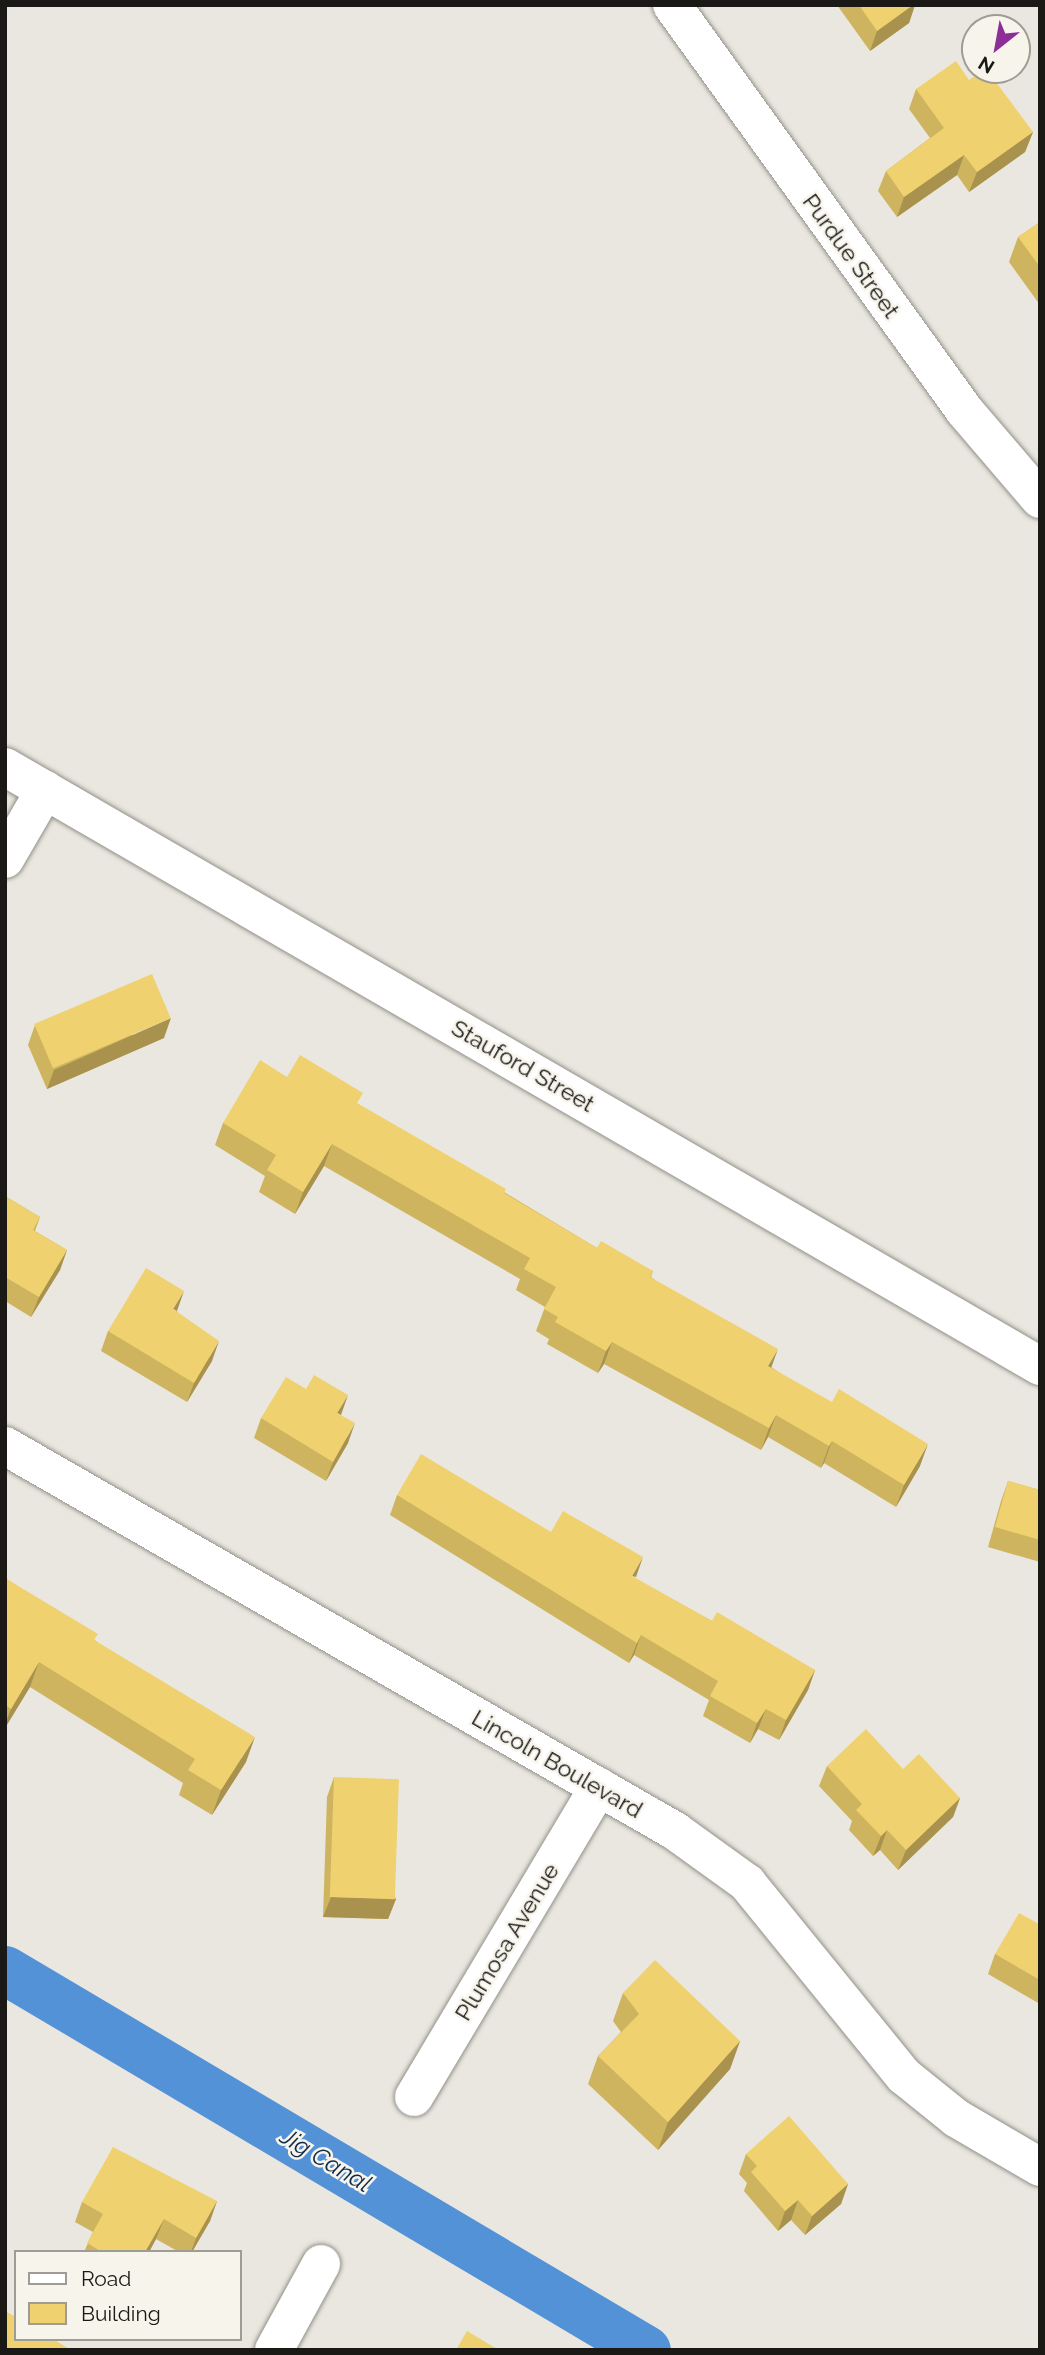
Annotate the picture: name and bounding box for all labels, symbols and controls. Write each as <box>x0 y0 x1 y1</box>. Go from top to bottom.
north arrow <box>961 14 1031 84</box>
text: N <box>974 52 998 78</box>
street label: Purdue Street <box>797 188 905 324</box>
street label: Stauford Street <box>447 1014 599 1118</box>
street label: Lincoln Boulevard <box>467 1704 647 1824</box>
street label: Plumosa Avenue <box>449 1858 565 2026</box>
water label: Jig Canal <box>275 2122 377 2198</box>
legend <box>14 2250 242 2341</box>
text: Road <box>81 2266 131 2291</box>
text: Building <box>81 2301 161 2326</box>

